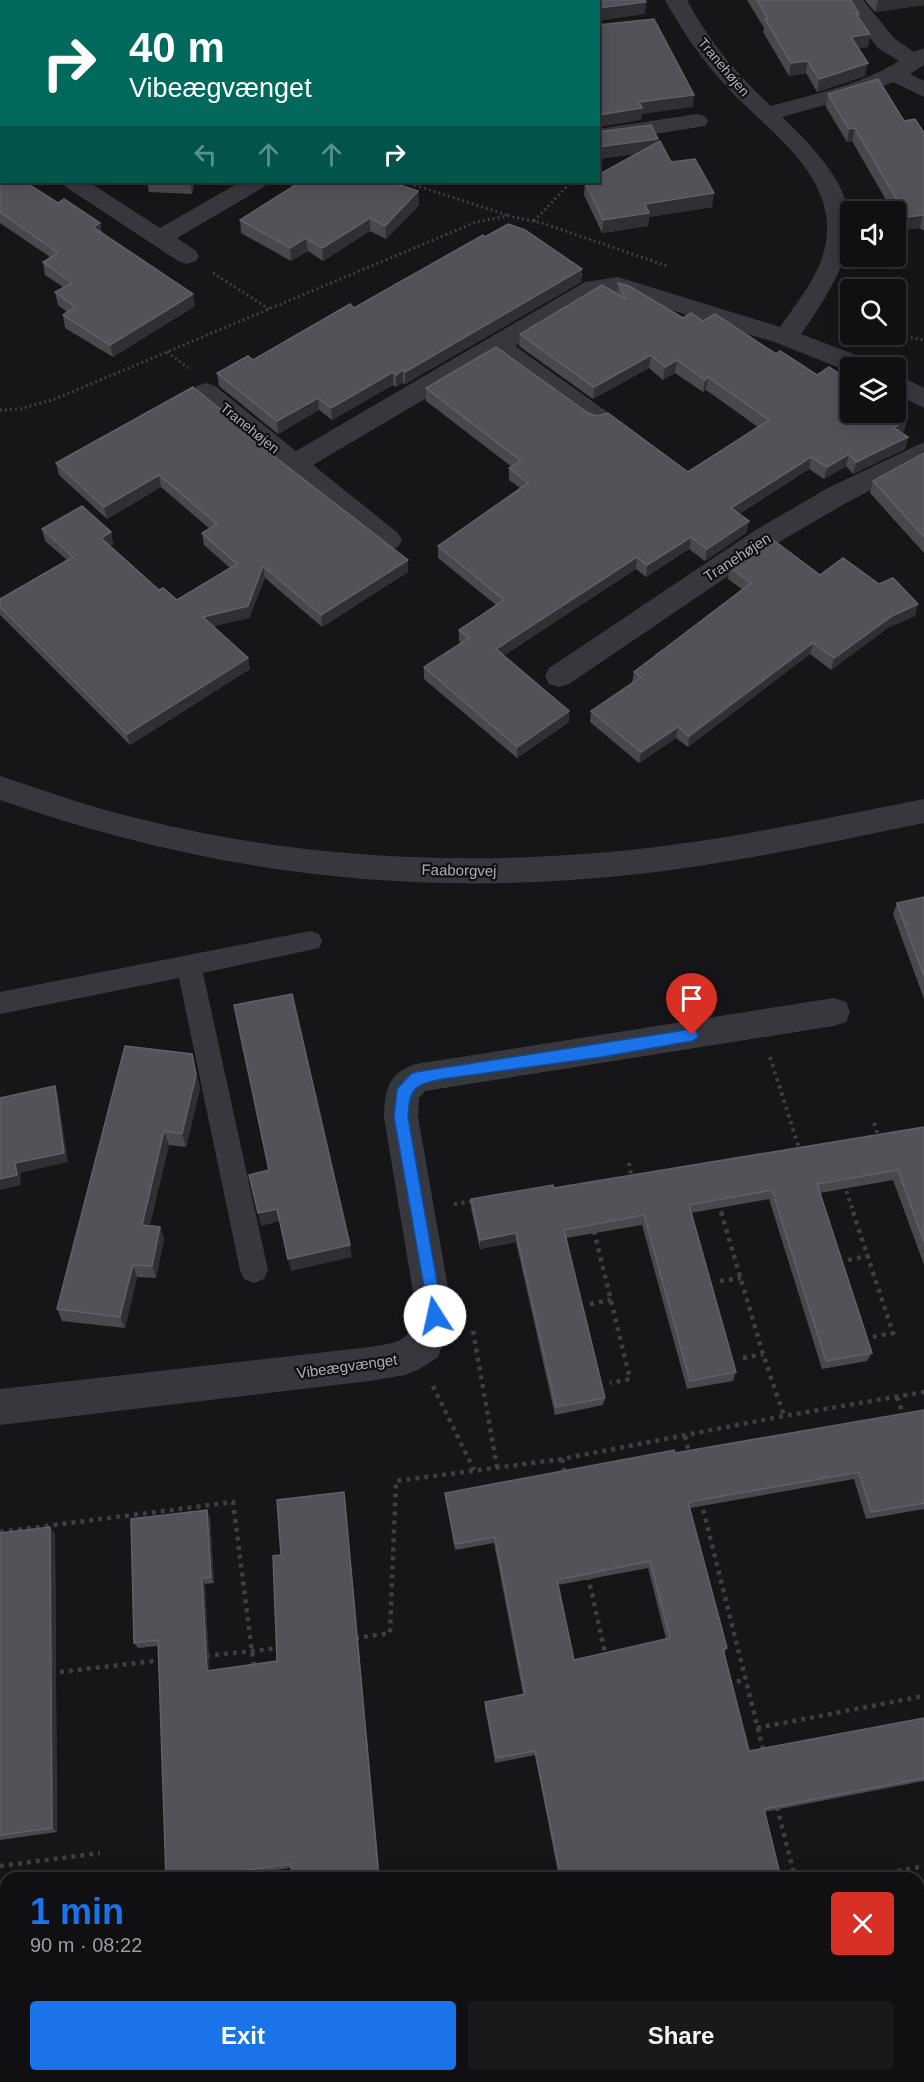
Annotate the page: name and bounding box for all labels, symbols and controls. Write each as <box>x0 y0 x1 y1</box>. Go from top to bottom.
icon: right <box>30 24 108 102</box>
text: 40 m <box>129 24 225 71</box>
street label: Tranehøjen <box>695 35 753 99</box>
text: Vibeægvænget <box>129 73 312 103</box>
icon: left <box>189 138 222 171</box>
icon: ahead <box>252 138 285 171</box>
icon: ahead <box>315 138 348 171</box>
icon: right <box>378 138 411 171</box>
map controls <box>840 201 906 423</box>
button: sound <box>840 201 906 267</box>
button: search <box>840 279 906 345</box>
button: layers <box>840 357 906 423</box>
street label: Tranehøjen <box>217 399 283 457</box>
street label: Tranehøjen <box>700 529 774 585</box>
street label: Faaborgvej <box>421 861 497 879</box>
pin <box>666 973 717 1035</box>
icon: arrive <box>675 982 708 1015</box>
position arrow <box>403 1284 467 1348</box>
street label: Vibeægvænget <box>296 1350 399 1381</box>
text: 1 min <box>30 1891 124 1932</box>
button: close <box>831 1892 894 1955</box>
text: 90 m · 08:22 <box>30 1934 142 1956</box>
button: Exit <box>30 2001 456 2070</box>
button: Share <box>468 2001 894 2070</box>

